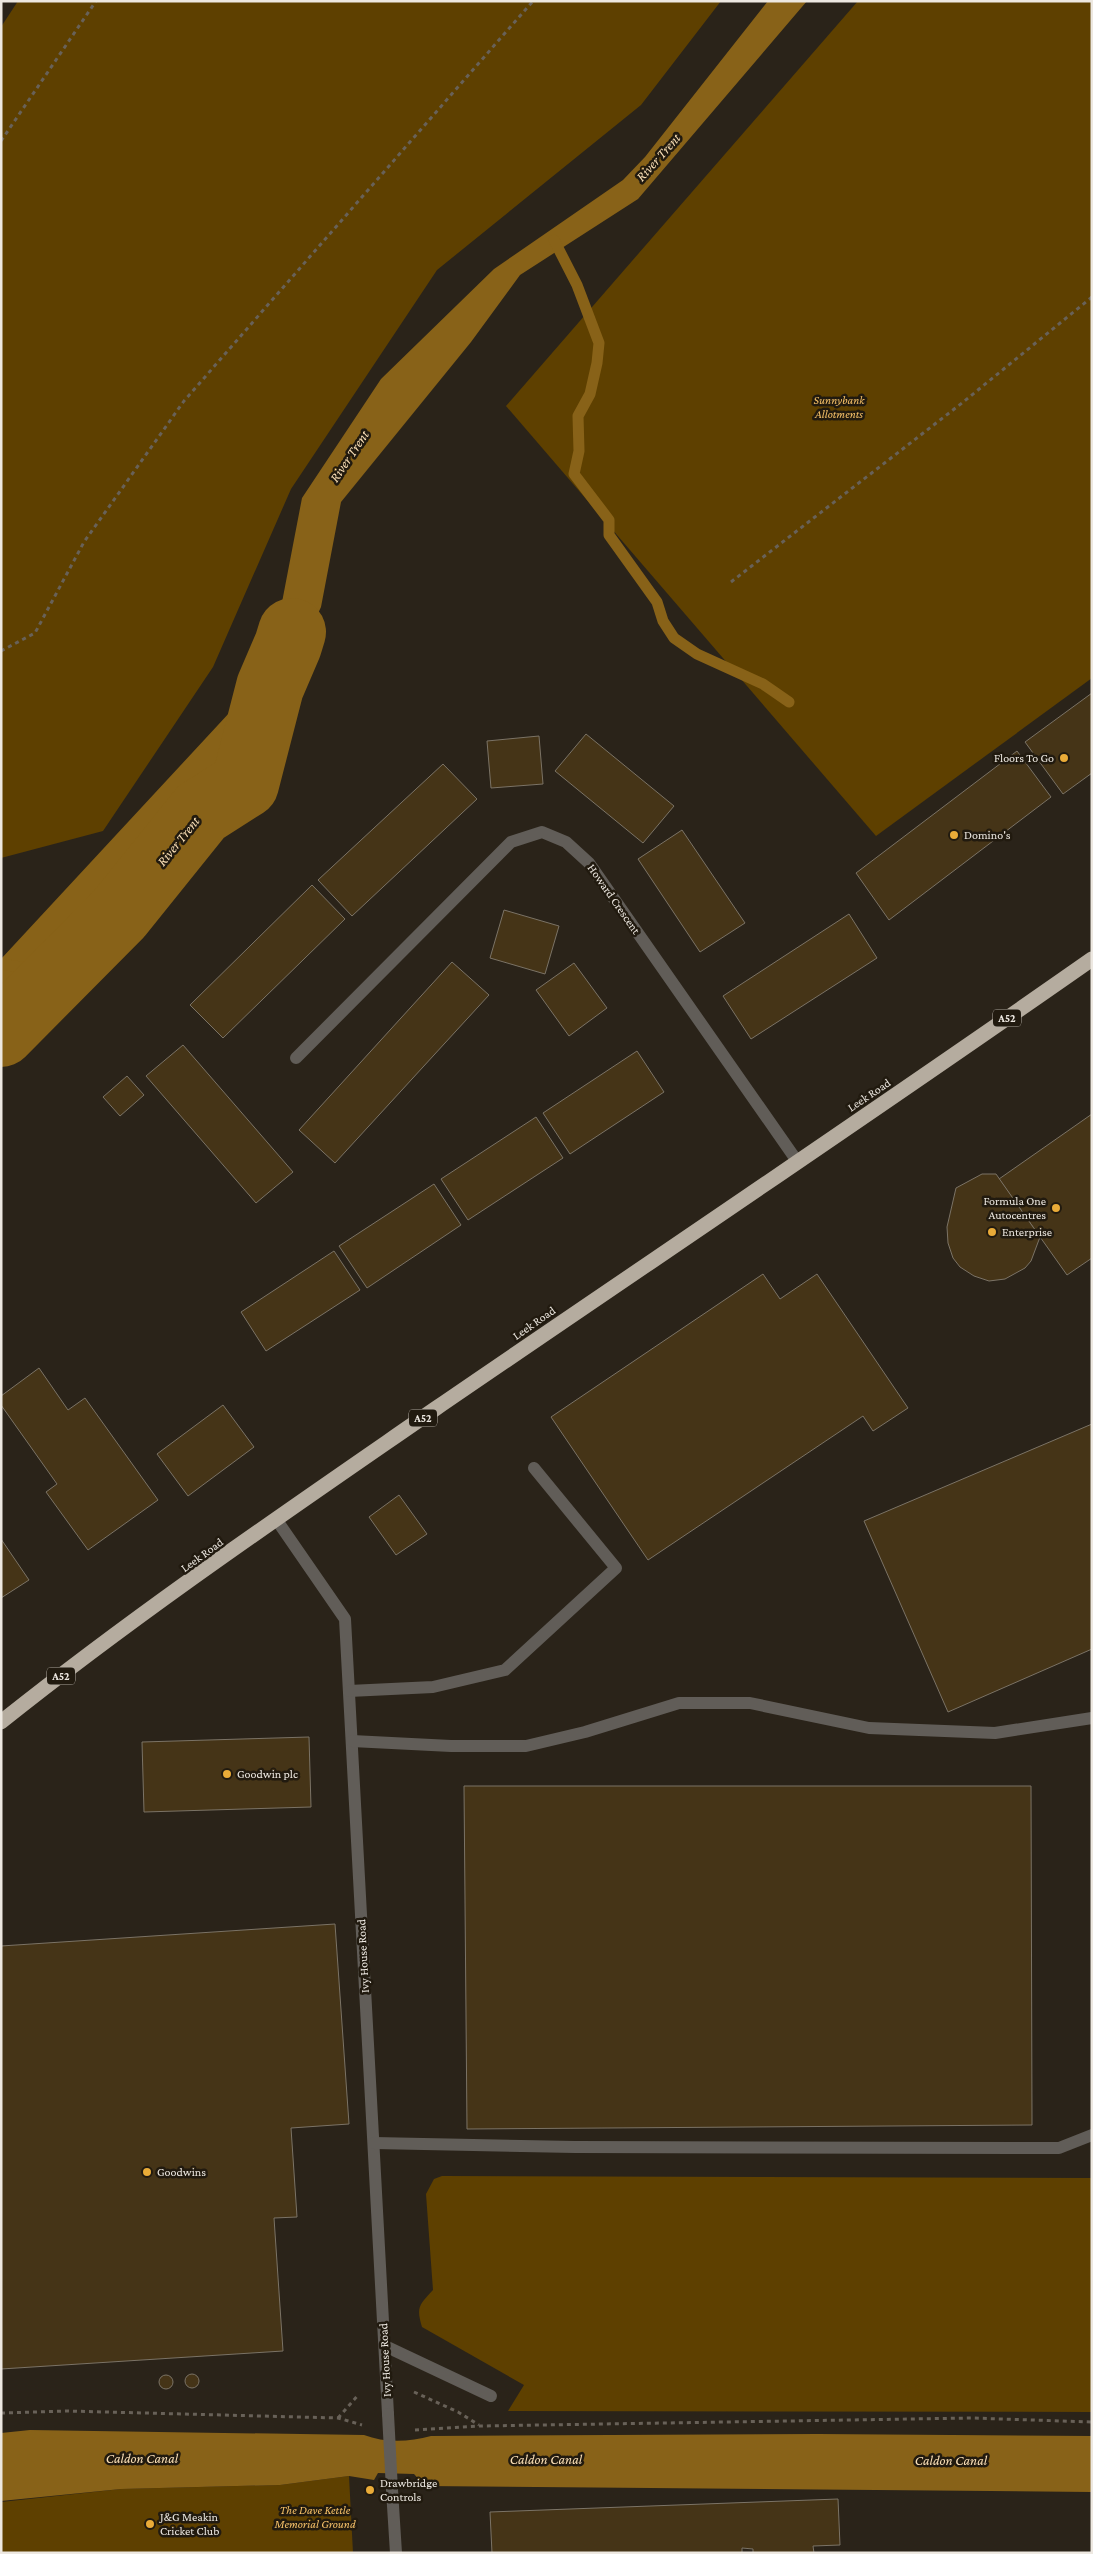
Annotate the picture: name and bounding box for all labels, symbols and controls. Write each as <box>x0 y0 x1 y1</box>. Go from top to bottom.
water label: River Trent <box>632 129 684 184</box>
park label: Sunnybank Allotments <box>814 393 865 421</box>
water label: River Trent <box>326 426 373 485</box>
place label: Floors To Go <box>994 751 1054 765</box>
marker: Floors To Go <box>1058 752 1070 764</box>
water label: River Trent <box>153 812 203 869</box>
place label: Domino's <box>964 828 1011 842</box>
marker: Domino's <box>948 829 960 841</box>
street label: Howard Crescent <box>585 861 644 938</box>
road number: A52 <box>993 1010 1021 1026</box>
street label: Leek Road <box>845 1075 894 1114</box>
place label: Formula One Autocentres <box>983 1194 1046 1222</box>
marker: Formula One Autocentres <box>1050 1202 1062 1214</box>
place label: Enterprise <box>1002 1225 1052 1239</box>
marker: Enterprise <box>986 1226 998 1238</box>
street label: Leek Road <box>510 1303 559 1343</box>
road number: A52 <box>409 1410 437 1426</box>
street label: Leek Road <box>178 1535 226 1575</box>
road number: A52 <box>47 1668 75 1684</box>
place label: Goodwin plc <box>237 1767 298 1781</box>
marker: Goodwin plc <box>221 1768 233 1780</box>
street label: Ivy House Road <box>354 1918 372 1993</box>
place label: Goodwins <box>157 2165 206 2179</box>
marker: Goodwins <box>141 2166 153 2178</box>
street label: Ivy House Road <box>376 2322 394 2397</box>
water label: Caldon Canal <box>106 2450 179 2466</box>
water label: Caldon Canal <box>510 2451 583 2467</box>
water label: Caldon Canal <box>915 2452 988 2468</box>
place label: Drawbridge Controls <box>380 2476 437 2504</box>
marker: Drawbridge Controls <box>364 2484 376 2496</box>
park label: The Dave Kettle Memorial Ground <box>273 2503 356 2531</box>
place label: J&G Meakin Cricket Club <box>159 2510 219 2538</box>
marker: J&G Meakin Cricket Club <box>144 2518 156 2530</box>

